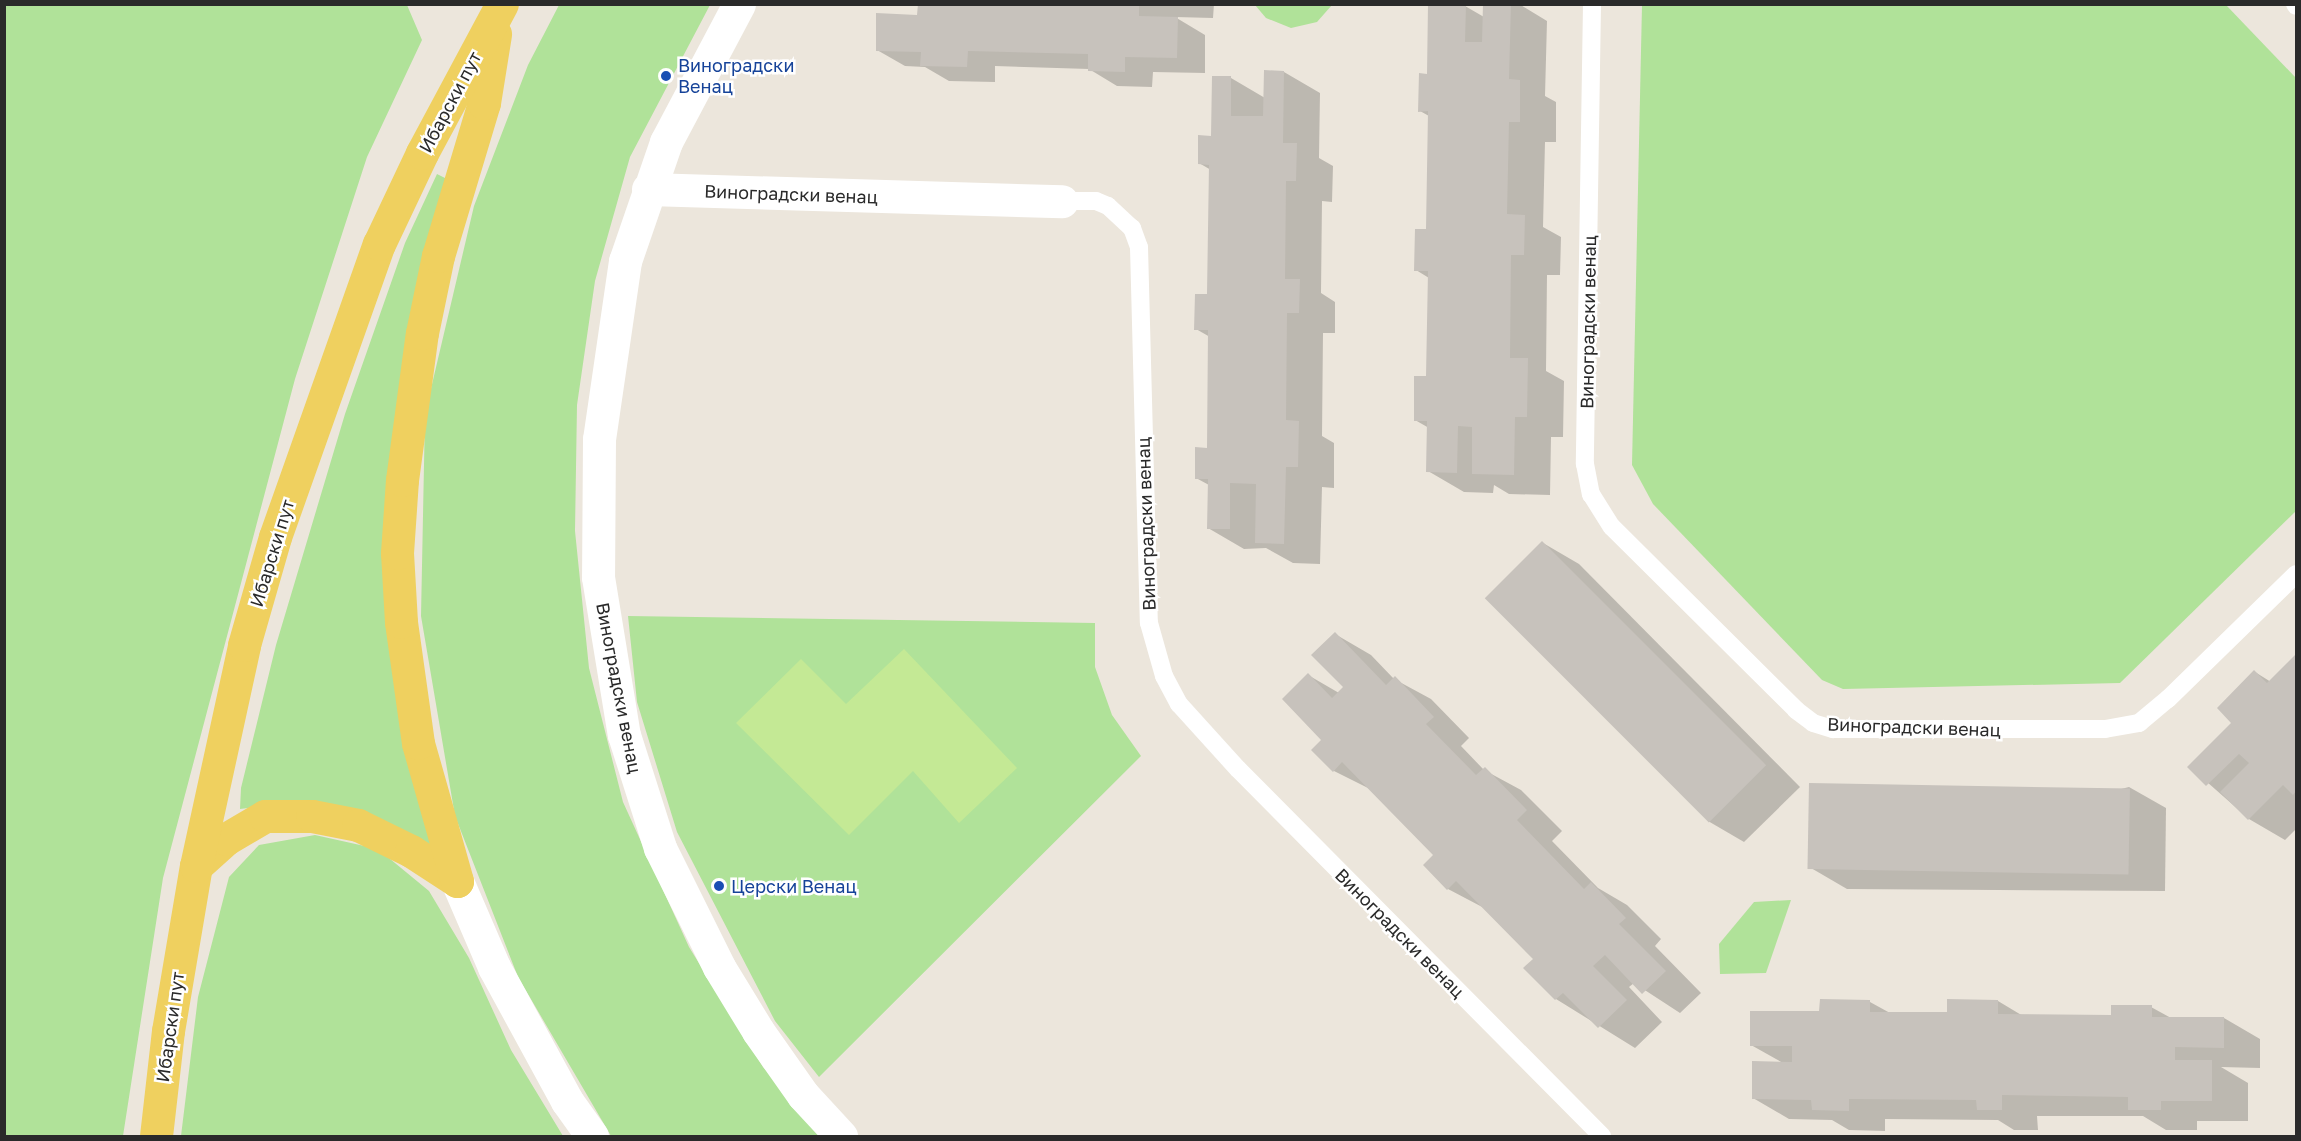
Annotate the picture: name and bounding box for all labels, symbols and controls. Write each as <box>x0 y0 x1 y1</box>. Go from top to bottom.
street label: Ибарски пут <box>414 48 486 156</box>
place label: Виноградски Венац <box>678 55 794 98</box>
marker: Виноградски Венац <box>659 69 673 83</box>
street label: Виноградски венац <box>704 180 878 208</box>
street label: Виноградски венац <box>1576 235 1600 409</box>
street label: Виноградски венац <box>1132 437 1160 611</box>
street label: Ибарски пут <box>245 497 299 609</box>
street label: Виноградски венац <box>592 601 646 775</box>
street label: Виноградски венац <box>1827 713 2001 741</box>
street label: Виноградски венац <box>1331 864 1469 1002</box>
place label: Церски Венац <box>731 875 857 897</box>
marker: Церски Венац <box>712 879 726 893</box>
street label: Ибарски пут <box>152 970 188 1084</box>

